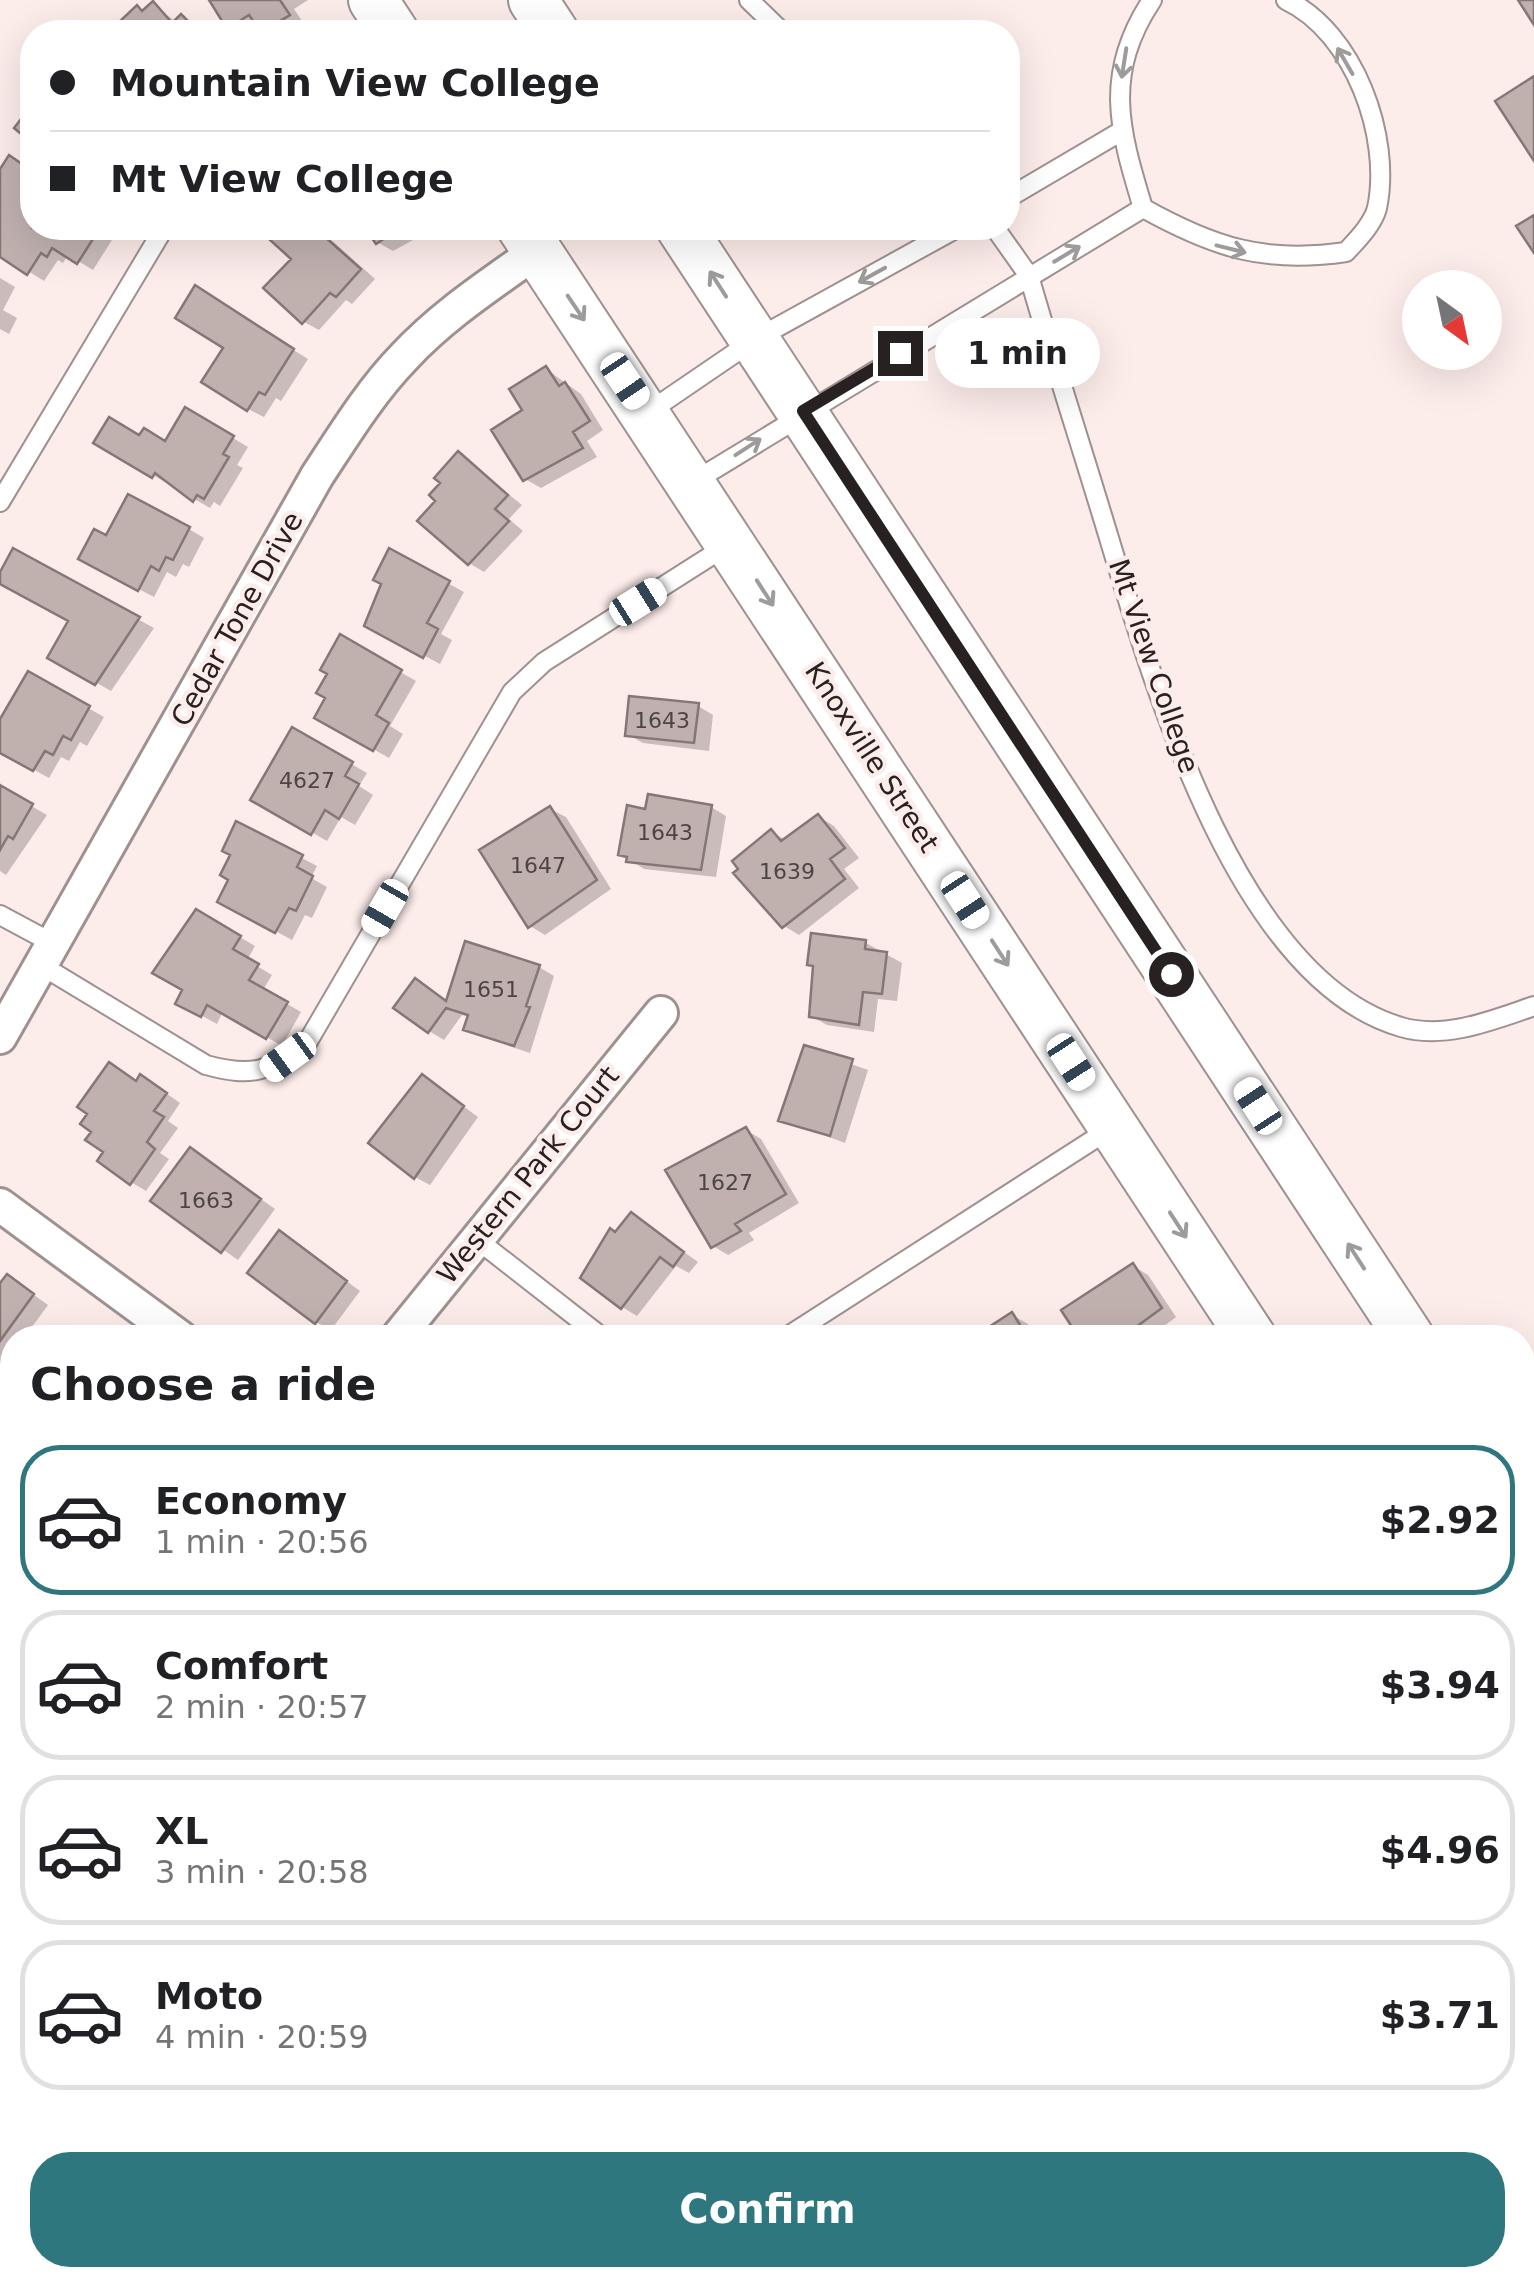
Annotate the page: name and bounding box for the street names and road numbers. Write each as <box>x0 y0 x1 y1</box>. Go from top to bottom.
street label: Cedar Tone Drive <box>164 506 310 732</box>
street label: Mt View College <box>1102 555 1206 777</box>
street label: Knoxville Street <box>798 656 946 858</box>
street label: Western Park Court <box>430 1060 626 1290</box>

